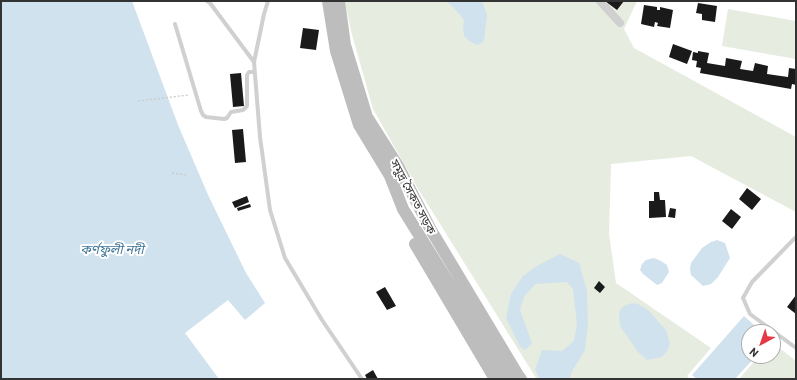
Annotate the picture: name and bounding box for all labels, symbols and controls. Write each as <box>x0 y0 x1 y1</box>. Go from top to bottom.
street label: সমুদ্র সৈকত সড়ক <box>387 157 439 237</box>
water label: কর্ণফুলী নদী <box>80 242 144 258</box>
north arrow <box>741 324 781 364</box>
text: N <box>747 345 761 360</box>

